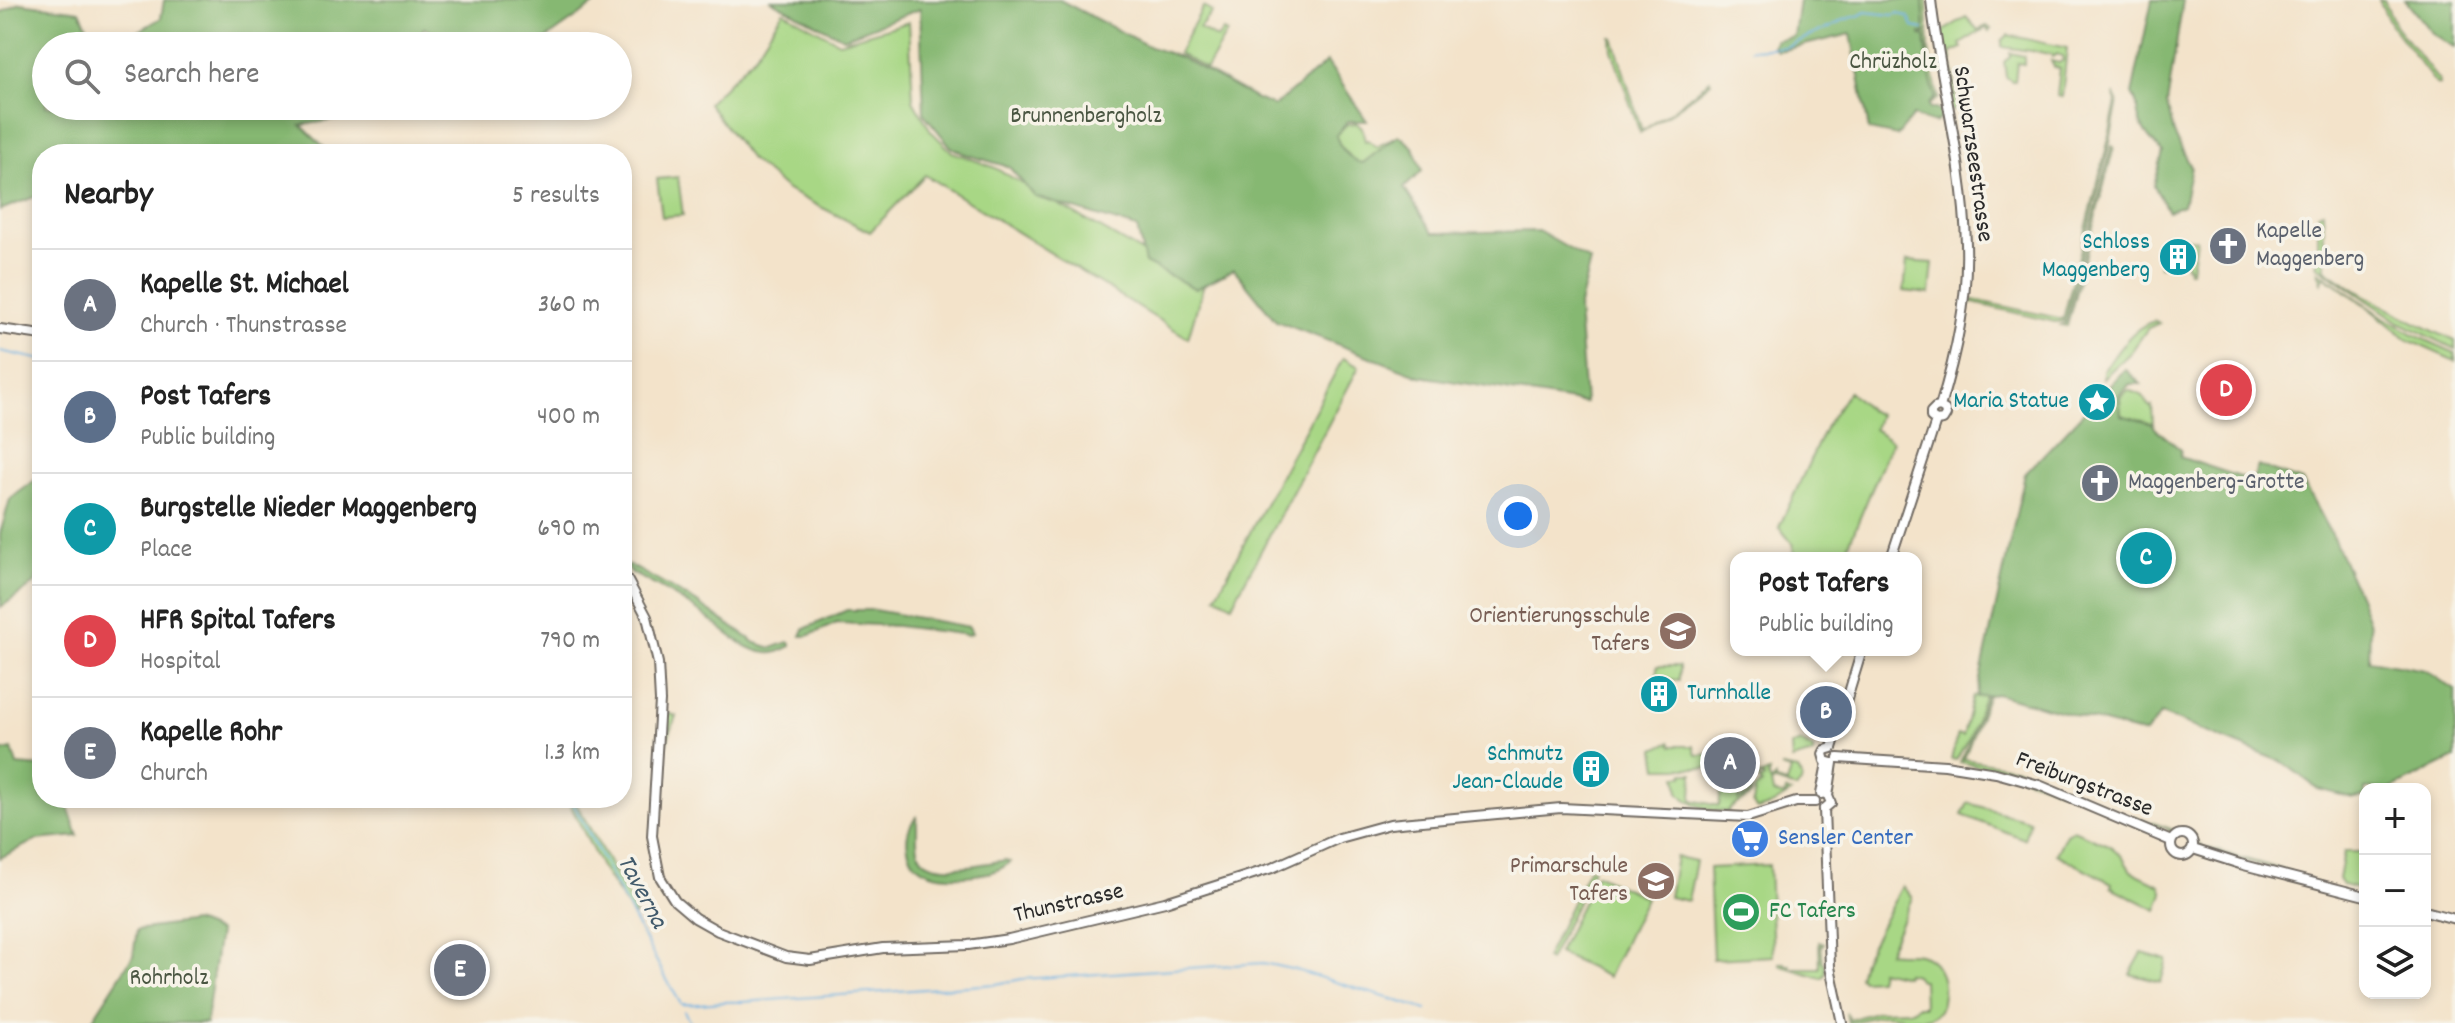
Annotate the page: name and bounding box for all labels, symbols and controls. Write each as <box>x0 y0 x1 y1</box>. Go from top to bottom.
search box <box>32 32 632 120</box>
park label: Chrüzholz <box>1849 46 1937 80</box>
icon: search <box>60 54 104 98</box>
text: Search here <box>124 55 260 98</box>
street label: Schwarzseestrasse <box>1943 64 2001 244</box>
park label: Brunnenbergholz <box>1010 100 1162 134</box>
text: Nearby <box>64 172 153 221</box>
text: 5 results <box>512 178 600 215</box>
place label: Kapelle Maggenberg <box>2256 215 2364 277</box>
church icon: Kapelle Maggenberg <box>2207 225 2249 267</box>
place label: Schloss Maggenberg <box>2042 226 2150 288</box>
building icon: Schloss Maggenberg <box>2157 236 2199 278</box>
text: Kapelle St. Michael <box>140 265 349 308</box>
text: A <box>83 287 97 324</box>
text: 360 m <box>538 287 600 324</box>
text: Church · Thunstrasse <box>140 308 347 345</box>
pin: D <box>2200 360 2252 420</box>
text: Post Tafers <box>140 377 271 420</box>
place icon: Maria Statue <box>2076 381 2118 423</box>
place label: Maria Statue <box>1953 385 2069 419</box>
text: B <box>84 399 96 436</box>
text: 400 m <box>537 399 600 436</box>
text: Public building <box>140 420 275 457</box>
church icon: Maggenberg-Grotte <box>2079 462 2121 504</box>
place label: Maggenberg-Grotte <box>2128 466 2305 500</box>
text: Burgstelle Nieder Maggenberg <box>140 489 477 532</box>
your location <box>1498 496 1538 536</box>
text: C <box>84 511 96 548</box>
text: 690 m <box>537 511 600 548</box>
pin: C <box>2120 528 2172 588</box>
text: Place <box>140 532 192 569</box>
popup <box>1730 552 1922 656</box>
text: Post Tafers <box>1758 564 1889 607</box>
place label: Orientierungsschule Tafers <box>1469 600 1650 662</box>
text: HFR Spital Tafers <box>140 601 336 644</box>
text: Public building <box>1758 607 1894 644</box>
school or university icon: Orientierungsschule Tafers <box>1657 610 1699 652</box>
text: D <box>83 623 97 660</box>
text: 790 m <box>540 623 600 660</box>
text: Hospital <box>140 644 221 681</box>
building icon: Turnhalle <box>1638 673 1680 715</box>
place label: Turnhalle <box>1687 677 1771 711</box>
pin: B <box>1800 682 1852 742</box>
text: Kapelle Rohr <box>140 713 282 756</box>
pin: A <box>1704 733 1756 793</box>
text: E <box>84 735 96 772</box>
text: 1.3 km <box>544 735 600 772</box>
place label: Schmutz Jean-Claude <box>1452 738 1563 800</box>
street label: Freiburgstrasse <box>2010 743 2158 827</box>
building icon: Schmutz Jean-Claude <box>1570 748 1612 790</box>
text: Church <box>140 756 208 793</box>
map controls <box>2359 783 2431 999</box>
button: + <box>2359 783 2431 855</box>
supermarket icon: Sensler Center <box>1729 818 1771 860</box>
place label: Sensler Center <box>1778 822 1913 856</box>
water label: Taverna <box>606 849 677 937</box>
place label: Primarschule Tafers <box>1510 850 1628 912</box>
button: − <box>2359 855 2431 927</box>
school or university icon: Primarschule Tafers <box>1635 860 1677 902</box>
street label: Thunstrasse <box>1011 875 1127 933</box>
sports icon: FC Tafers <box>1720 891 1762 933</box>
place label: FC Tafers <box>1769 895 1856 929</box>
button: layers <box>2359 927 2431 999</box>
pin: E <box>434 940 486 1000</box>
park label: Rohrholz <box>130 962 208 996</box>

